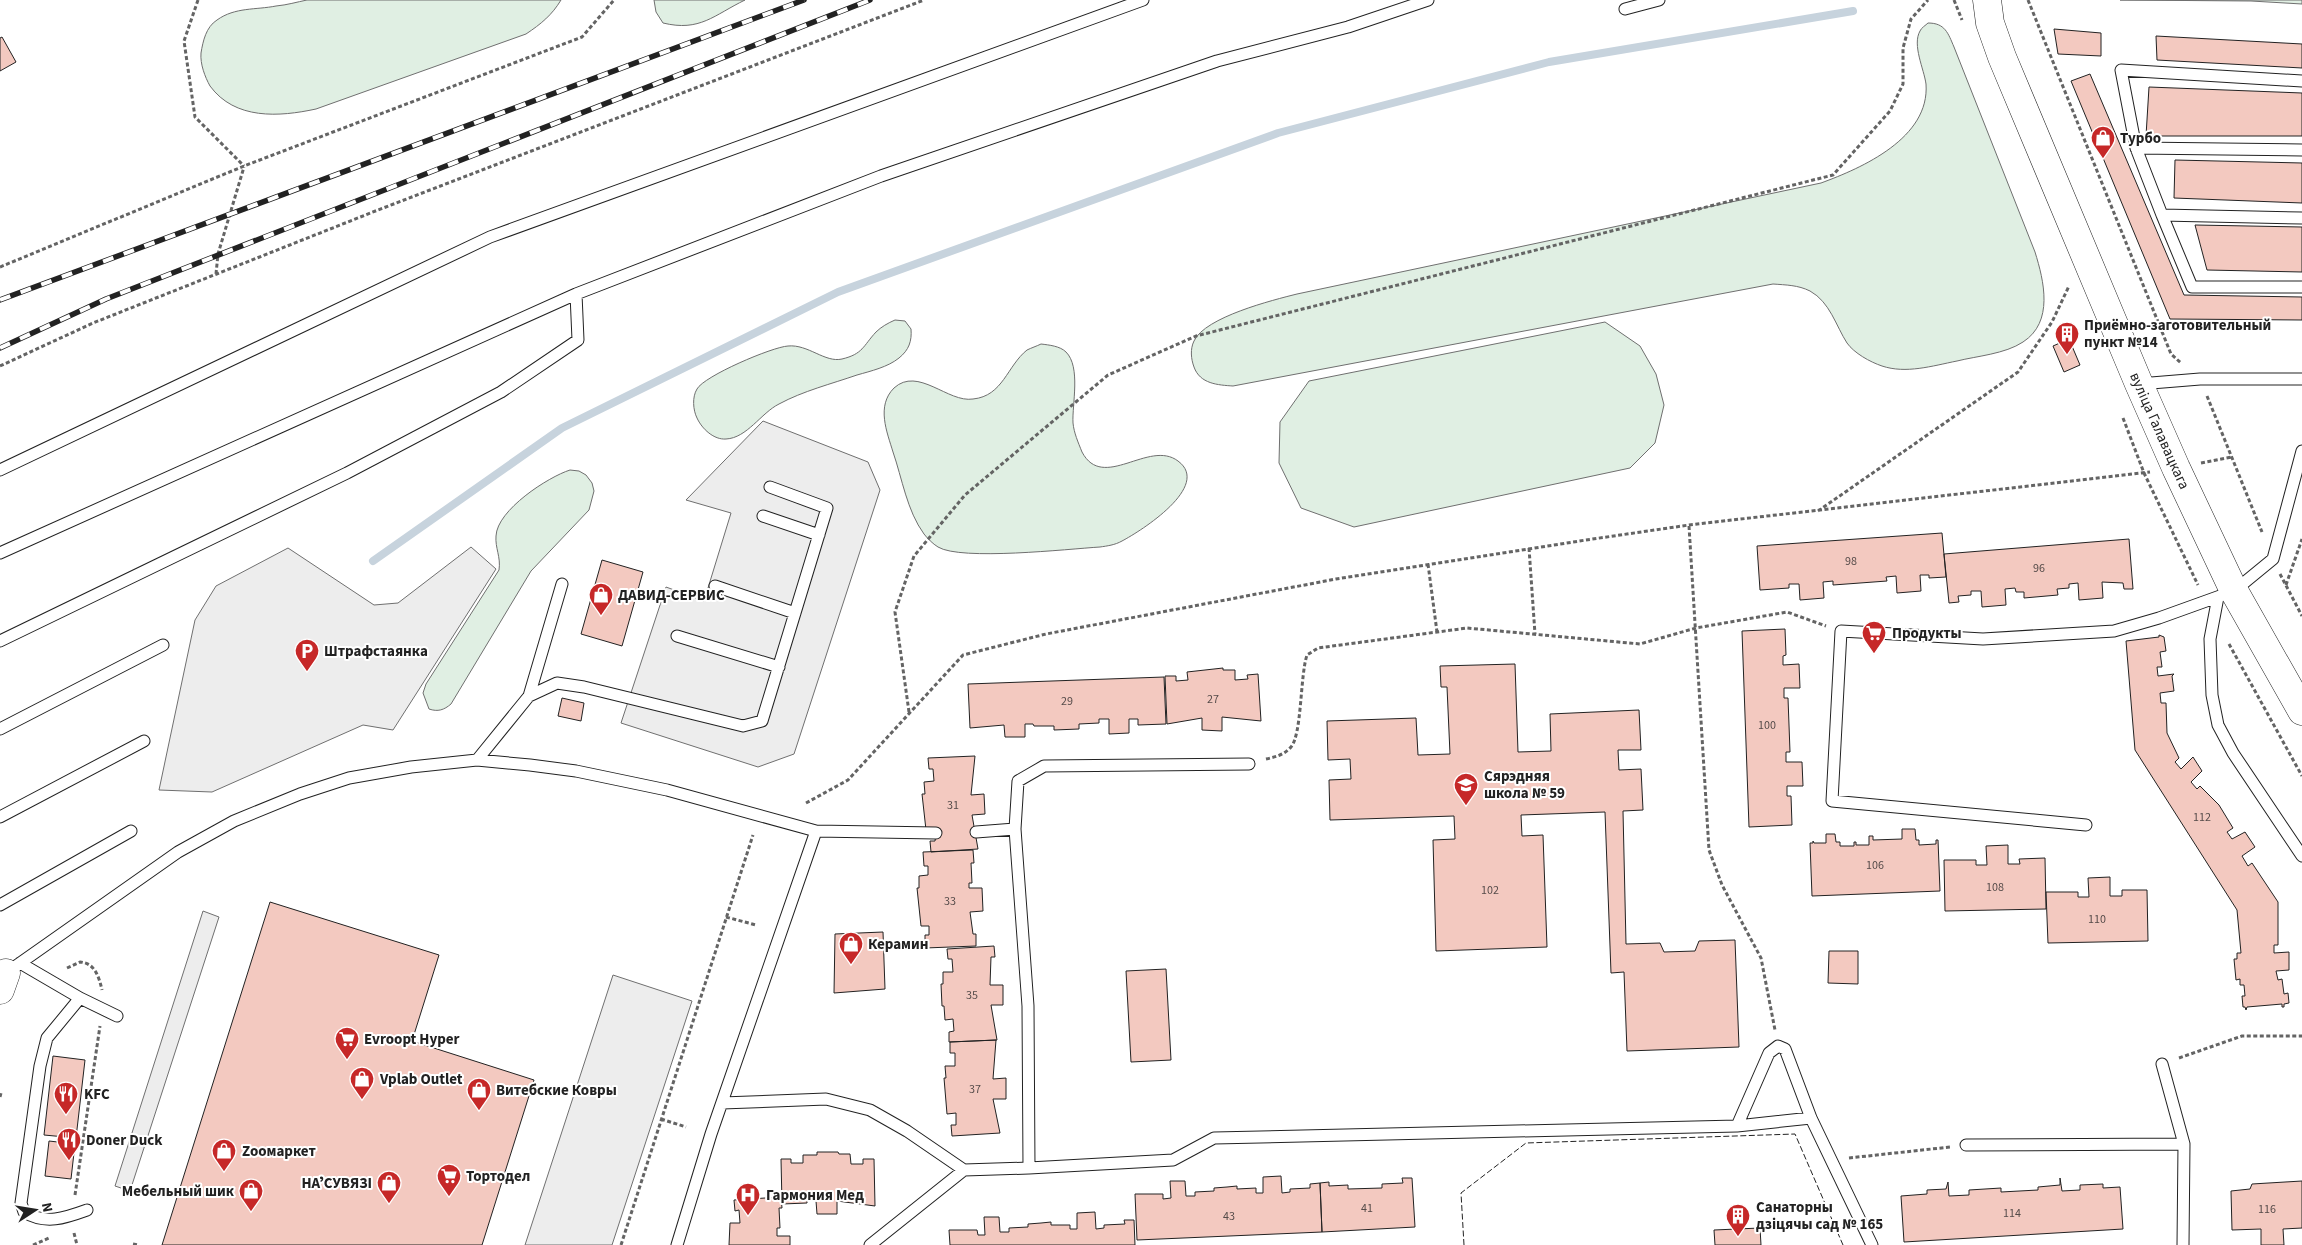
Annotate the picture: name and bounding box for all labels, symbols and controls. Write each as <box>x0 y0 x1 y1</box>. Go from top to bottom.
shop icon: Турбо <box>2090 125 2116 159</box>
place label: Турбо <box>2120 128 2161 149</box>
place label: Приёмно-заготовительный пункт №14 <box>2084 315 2271 353</box>
building icon: Приёмно-заготовительный пункт №14 <box>2054 321 2080 355</box>
street label: вуліца Галавацкага <box>2124 369 2195 493</box>
house number: 98 <box>1845 553 1857 570</box>
house number: 96 <box>2033 560 2045 577</box>
shop icon: ДАВИД-СЕРВИС <box>588 582 614 616</box>
place label: ДАВИД-СЕРВИС <box>618 585 725 606</box>
supermarket icon: Продукты <box>1861 620 1887 654</box>
place label: Продукты <box>1892 623 1962 644</box>
parking icon: Штрафстаянка <box>294 638 320 672</box>
place label: Штрафстаянка <box>324 641 428 662</box>
house number: 27 <box>1207 691 1219 708</box>
house number: 29 <box>1061 693 1073 710</box>
house number: 100 <box>1758 717 1776 734</box>
place label: Сярэдняя школа № 59 <box>1484 766 1565 804</box>
school or university icon: Сярэдняя школа № 59 <box>1453 772 1479 806</box>
house number: 31 <box>947 797 959 814</box>
house number: 112 <box>2193 809 2211 826</box>
house number: 106 <box>1866 857 1884 874</box>
house number: 108 <box>1986 879 2004 896</box>
house number: 102 <box>1481 882 1499 899</box>
house number: 33 <box>944 893 956 910</box>
house number: 110 <box>2088 911 2106 928</box>
shop icon: Керамин <box>838 931 864 965</box>
place label: Керамин <box>868 934 928 955</box>
house number: 35 <box>966 987 978 1004</box>
supermarket icon: Evroopt Hyper <box>334 1026 360 1060</box>
place label: Evroopt Hyper <box>364 1029 460 1050</box>
shop icon: Vplab Outlet <box>349 1066 375 1100</box>
place label: Vplab Outlet <box>379 1069 463 1090</box>
shop icon: Витебские Ковры <box>466 1077 492 1111</box>
place label: Витебские Ковры <box>496 1080 617 1101</box>
restaurant icon: KFC <box>53 1081 79 1115</box>
house number: 37 <box>969 1081 981 1098</box>
place label: KFC <box>84 1084 110 1105</box>
restaurant icon: Doner Duck <box>56 1127 82 1161</box>
place label: Doner Duck <box>86 1130 163 1151</box>
shop icon: Zooмаркет <box>211 1138 237 1172</box>
place label: Zooмаркет <box>242 1141 316 1162</box>
supermarket icon: Тортодел <box>436 1163 462 1197</box>
place label: Тортодел <box>466 1166 530 1187</box>
shop icon: НАʼСУВЯЗІ <box>376 1170 402 1204</box>
place label: НАʼСУВЯЗІ <box>301 1173 372 1194</box>
shop icon: Мебельный шик <box>238 1178 264 1212</box>
place label: Мебельный шик <box>122 1181 235 1202</box>
hospital icon: Гармония Мед <box>735 1182 761 1216</box>
north arrow <box>10 1185 60 1235</box>
place label: Гармония Мед <box>766 1185 864 1206</box>
place label: Санаторны дзіцячы сад № 165 <box>1756 1197 1883 1235</box>
house number: 41 <box>1361 1200 1373 1217</box>
text: N <box>36 1201 57 1214</box>
house number: 116 <box>2258 1201 2276 1218</box>
building icon: Санаторны дзіцячы сад № 165 <box>1725 1203 1751 1237</box>
house number: 114 <box>2003 1205 2021 1222</box>
house number: 43 <box>1223 1208 1235 1225</box>

